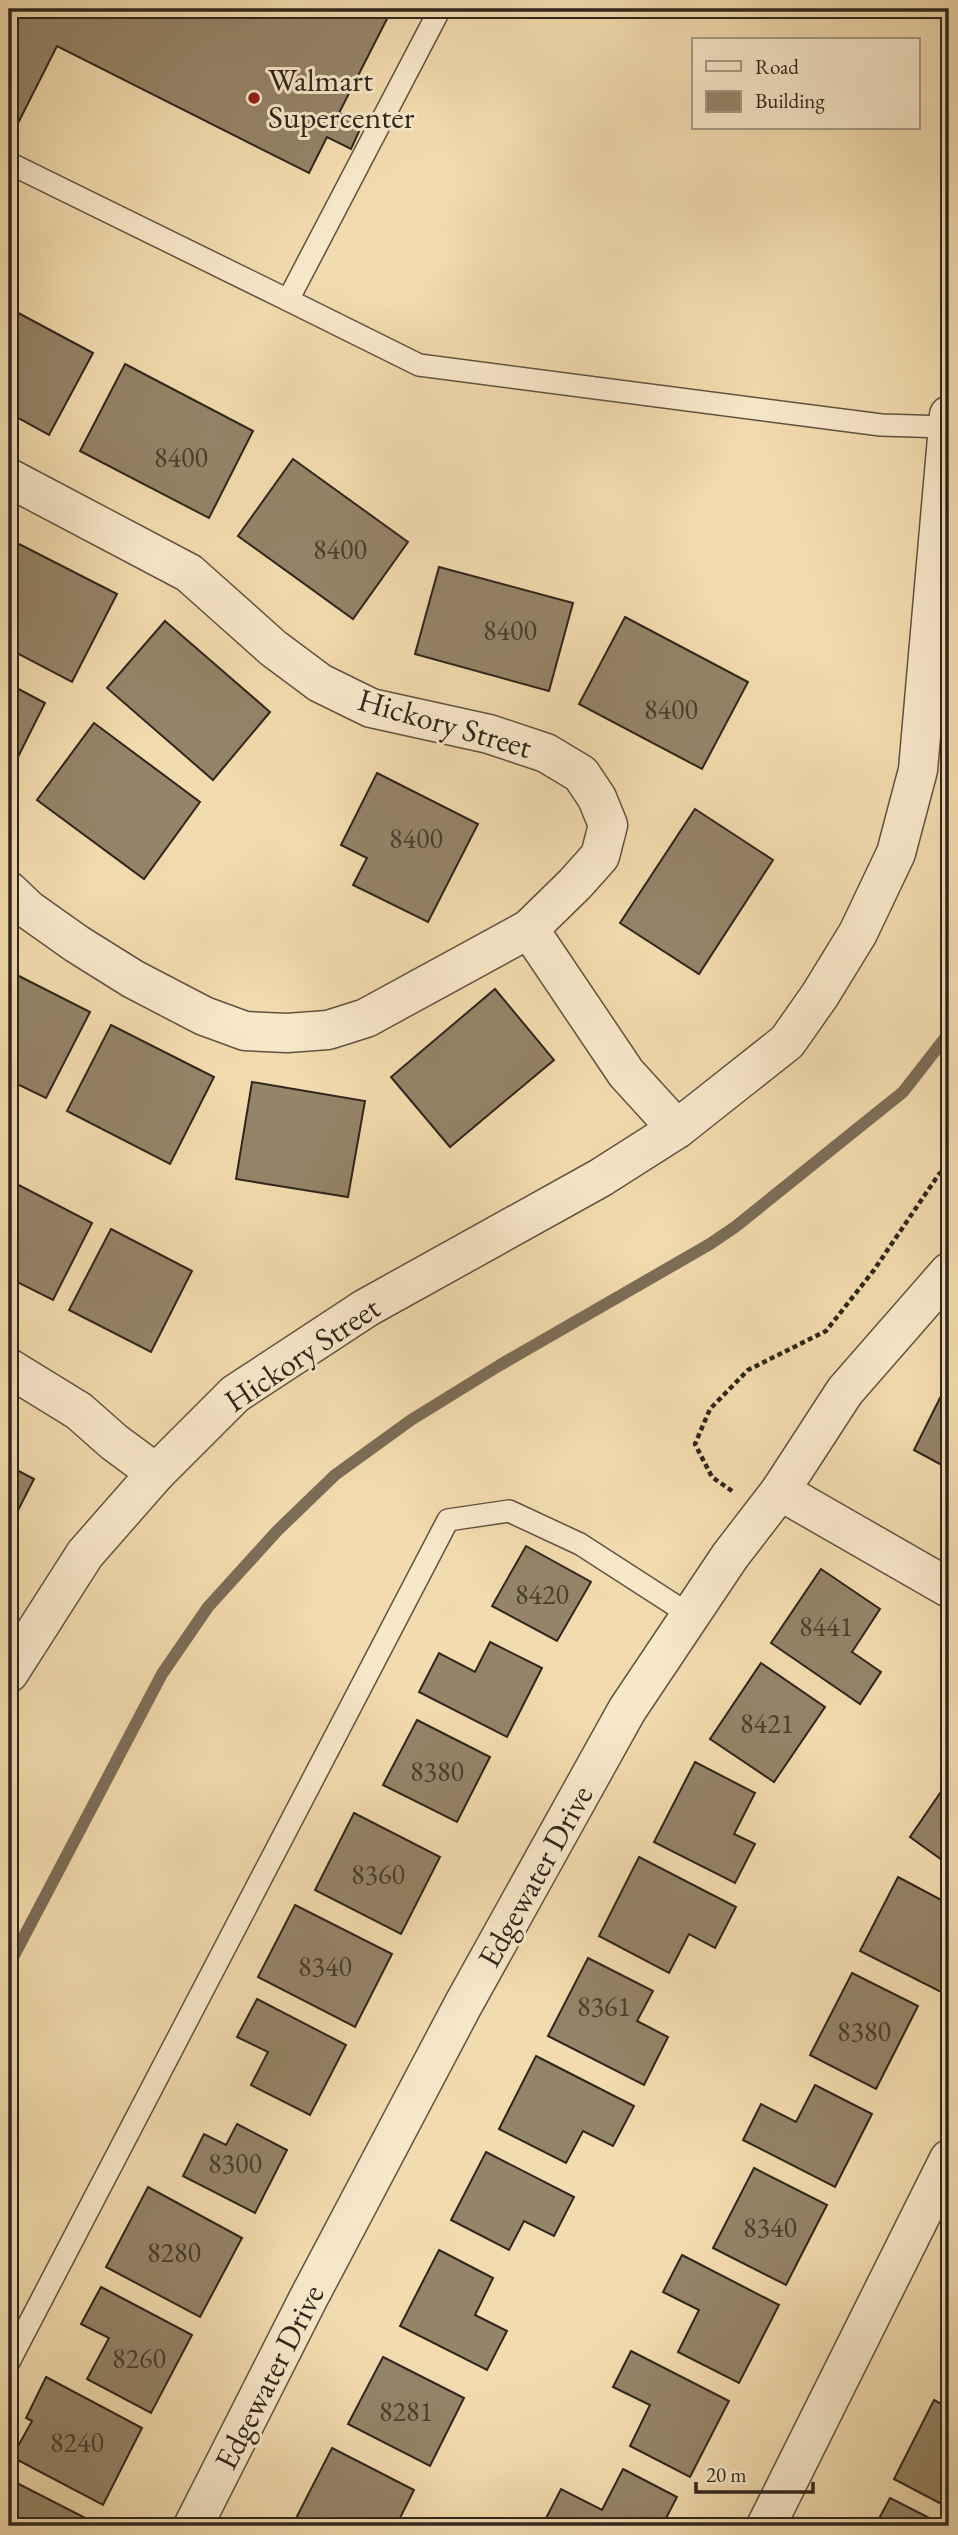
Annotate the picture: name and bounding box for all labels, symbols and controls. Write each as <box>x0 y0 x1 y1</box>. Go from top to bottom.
legend <box>692 38 920 130</box>
text: Road <box>755 53 799 80</box>
place label: Walmart Supercenter <box>268 59 415 138</box>
text: Building <box>755 87 825 114</box>
marker: Walmart Supercenter <box>246 90 262 106</box>
house number: 8400 <box>154 439 208 475</box>
house number: 8400 <box>313 531 367 567</box>
house number: 8400 <box>483 612 537 648</box>
street label: Hickory Street <box>353 678 537 768</box>
house number: 8400 <box>644 691 698 727</box>
house number: 8400 <box>389 820 443 856</box>
street label: Hickory Street <box>216 1287 388 1421</box>
house number: 8420 <box>515 1576 569 1612</box>
house number: 8441 <box>799 1608 853 1644</box>
house number: 8421 <box>740 1705 794 1741</box>
house number: 8380 <box>410 1753 464 1789</box>
street label: Edgewater Drive <box>468 1777 602 1975</box>
house number: 8360 <box>351 1856 405 1892</box>
house number: 8340 <box>298 1948 352 1984</box>
house number: 8361 <box>577 1988 631 2024</box>
house number: 8380 <box>837 2013 891 2049</box>
house number: 8300 <box>208 2145 262 2181</box>
house number: 8340 <box>743 2209 797 2245</box>
house number: 8280 <box>147 2234 201 2270</box>
street label: Edgewater Drive <box>204 2277 334 2477</box>
house number: 8260 <box>112 2340 166 2376</box>
house number: 8281 <box>379 2393 433 2429</box>
house number: 8240 <box>50 2424 104 2460</box>
scale bar <box>696 2451 813 2495</box>
text: 20 m <box>706 2461 747 2488</box>

